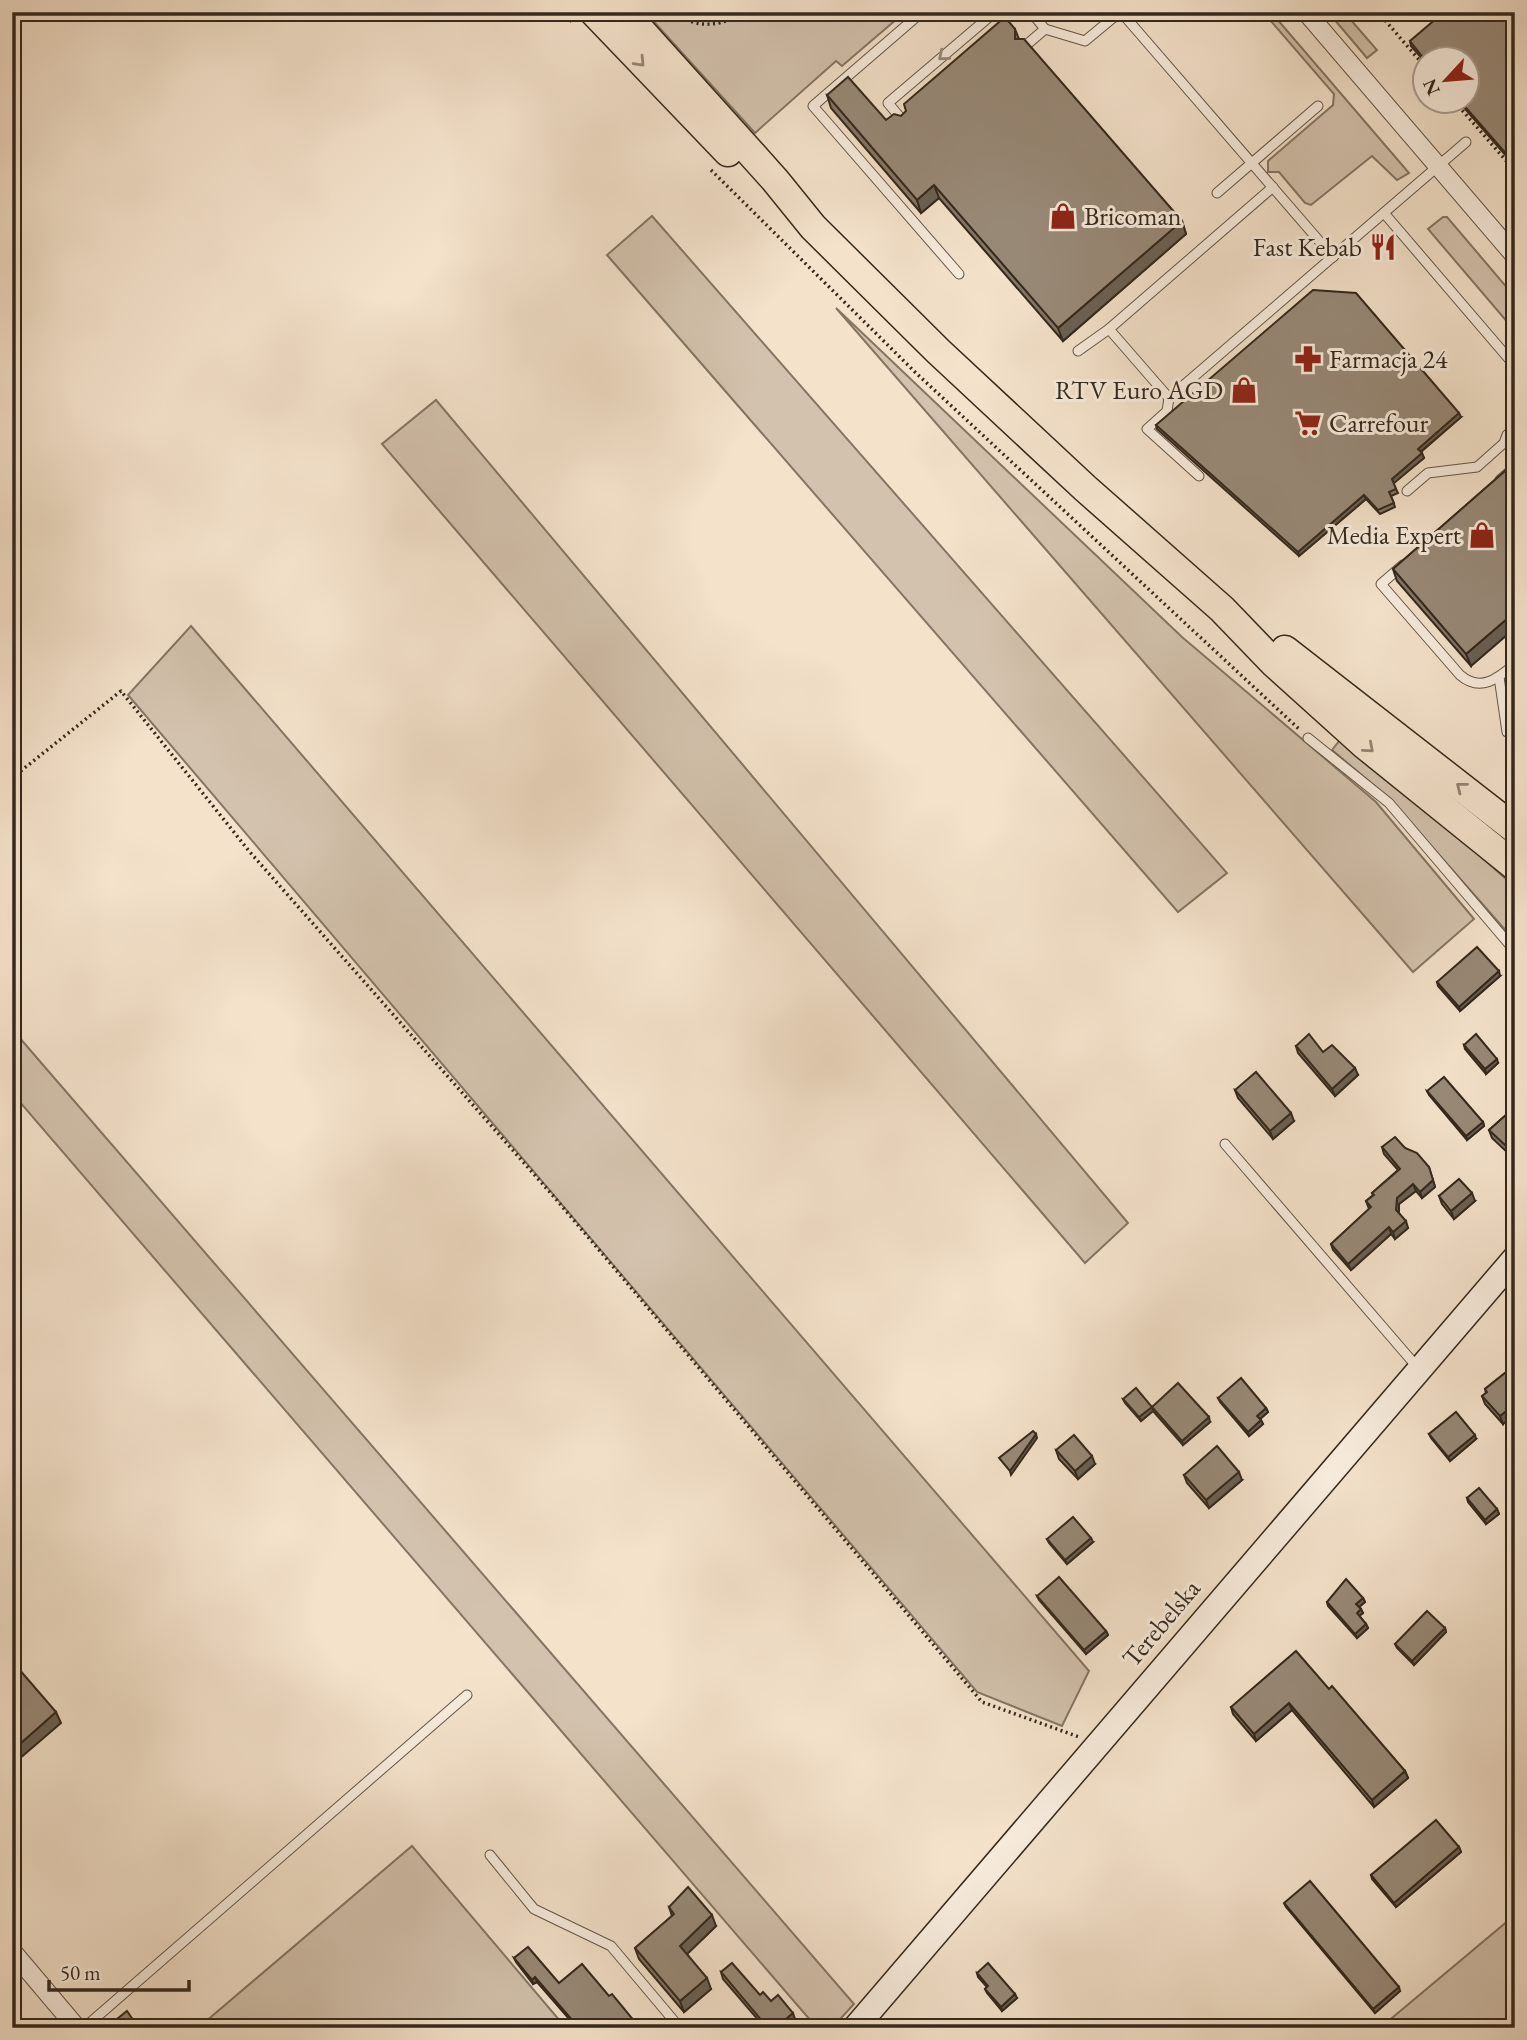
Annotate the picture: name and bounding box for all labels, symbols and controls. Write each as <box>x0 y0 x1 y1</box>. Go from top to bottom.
north arrow <box>1412 46 1482 116</box>
one-way arrow <box>939 48 952 60</box>
one-way arrow <box>632 54 645 67</box>
text: N <box>1416 74 1446 100</box>
place label: Bricoman <box>1084 199 1182 233</box>
shop icon: Bricoman <box>1048 201 1078 231</box>
place label: Fast Kebab <box>1253 230 1362 264</box>
restaurant icon: Fast Kebab <box>1368 232 1398 262</box>
place label: Farmacja 24 <box>1329 342 1448 376</box>
pharmacy icon: Farmacja 24 <box>1293 344 1323 374</box>
place label: RTV Euro AGD <box>1055 373 1223 407</box>
shop icon: RTV Euro AGD <box>1229 375 1259 405</box>
place label: Carrefour <box>1329 406 1429 440</box>
supermarket icon: Carrefour <box>1293 408 1323 438</box>
place label: Media Expert <box>1327 518 1461 552</box>
shop icon: Media Expert <box>1467 520 1497 550</box>
one-way arrow <box>1361 740 1374 752</box>
one-way arrow <box>1456 783 1469 795</box>
street label: Terebelska <box>1114 1572 1208 1674</box>
scale bar <box>49 1949 189 1993</box>
text: 50 m <box>60 1959 101 1986</box>

